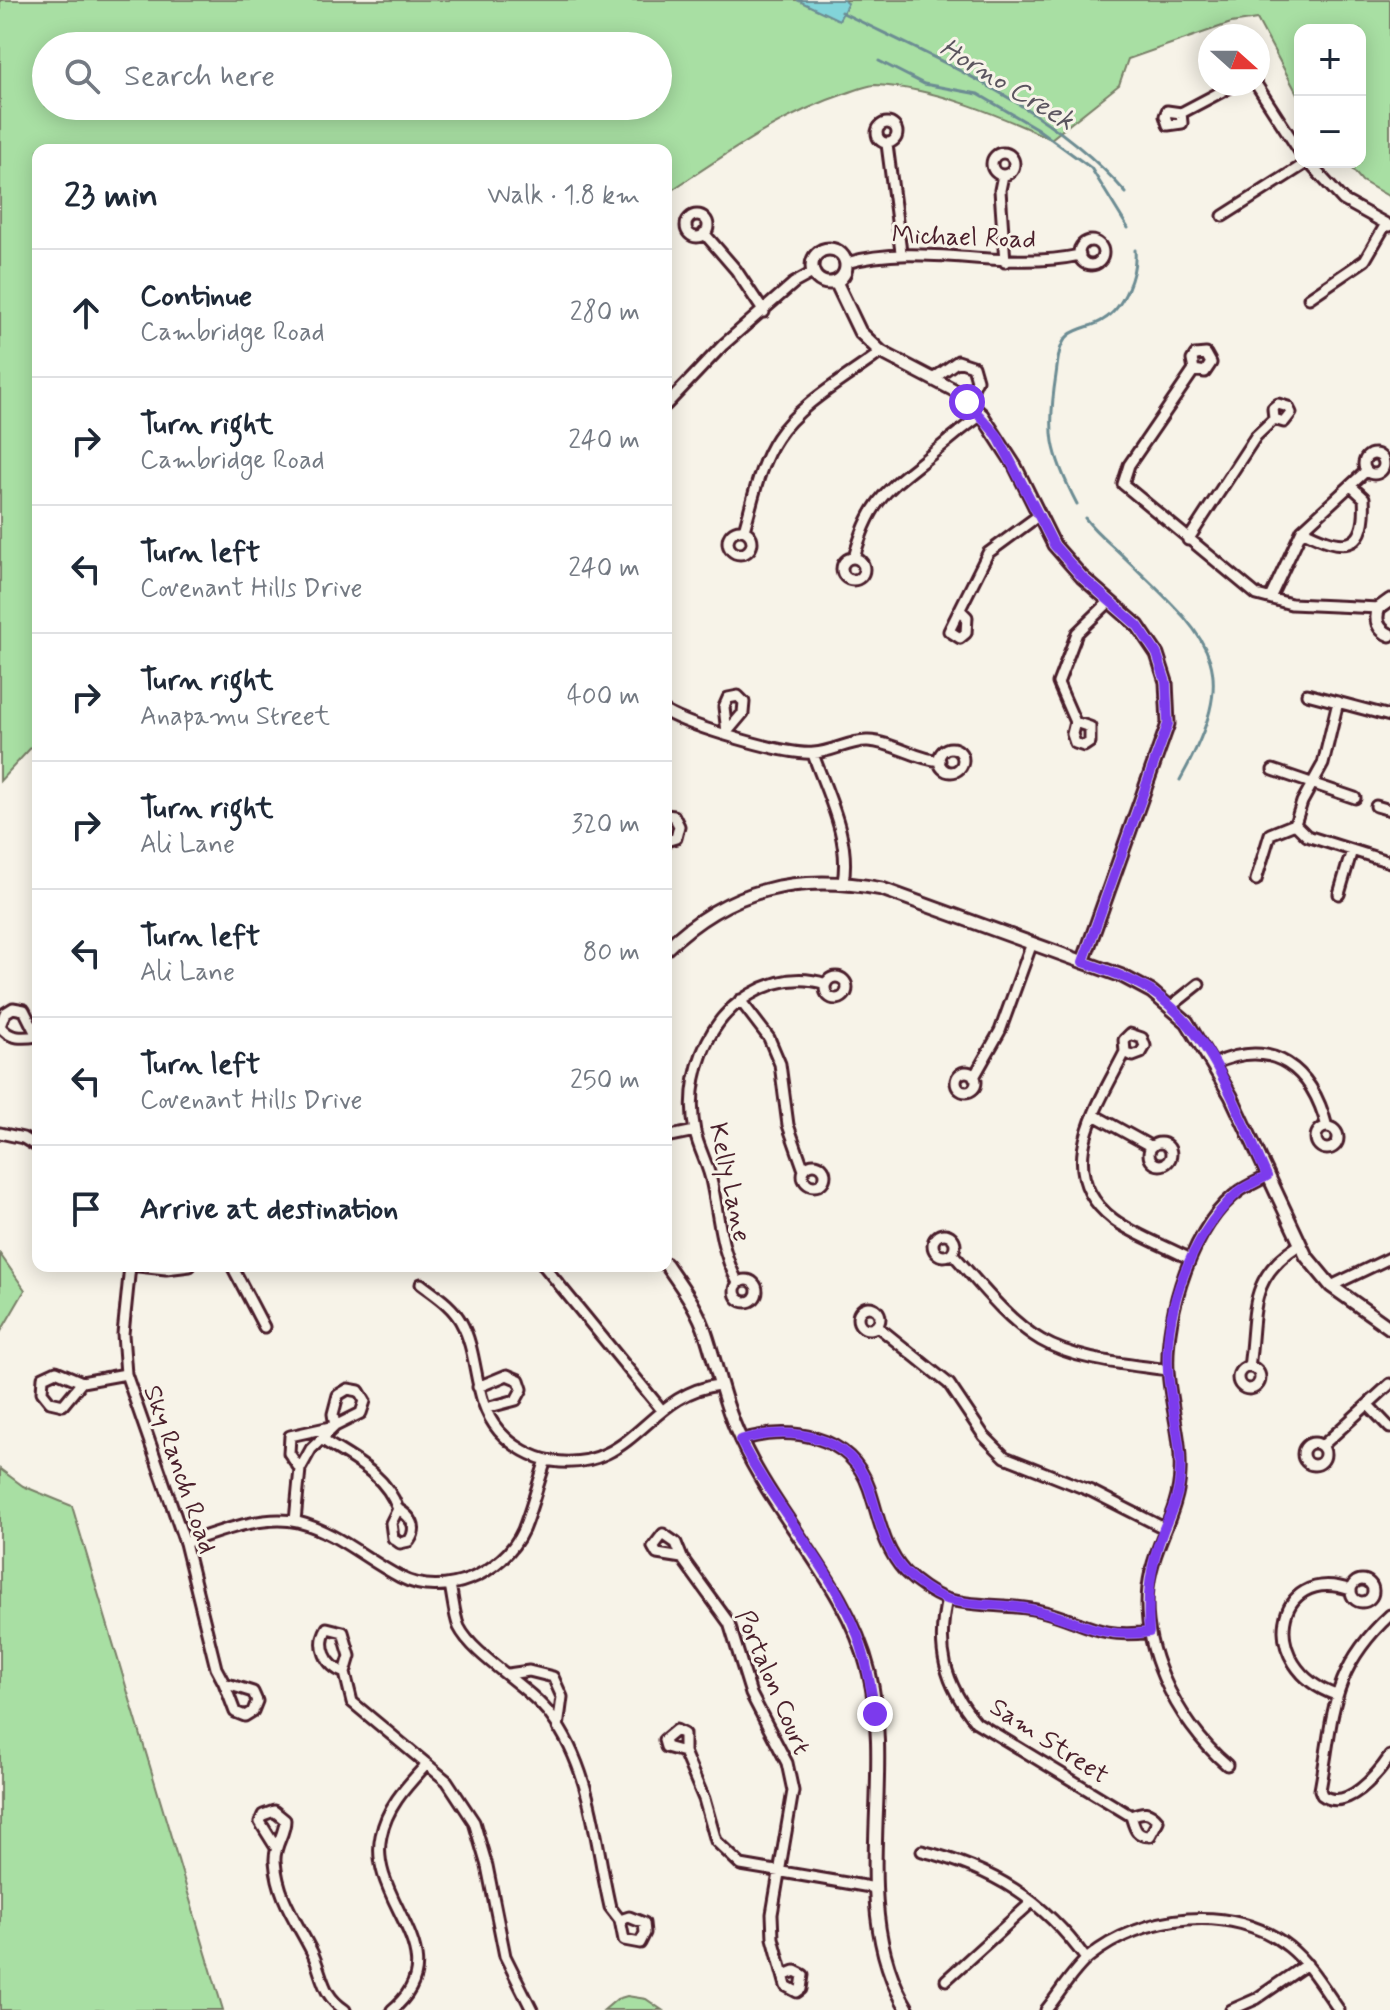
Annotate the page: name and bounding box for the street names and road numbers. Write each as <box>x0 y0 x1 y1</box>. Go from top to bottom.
street label: Michael Road <box>891 218 1037 258</box>
street label: Kelly Lane <box>700 1120 758 1245</box>
street label: Sky Ranch Road <box>134 1381 224 1558</box>
street label: Portalon Court <box>726 1605 818 1760</box>
street label: Sam Street <box>983 1691 1115 1793</box>

